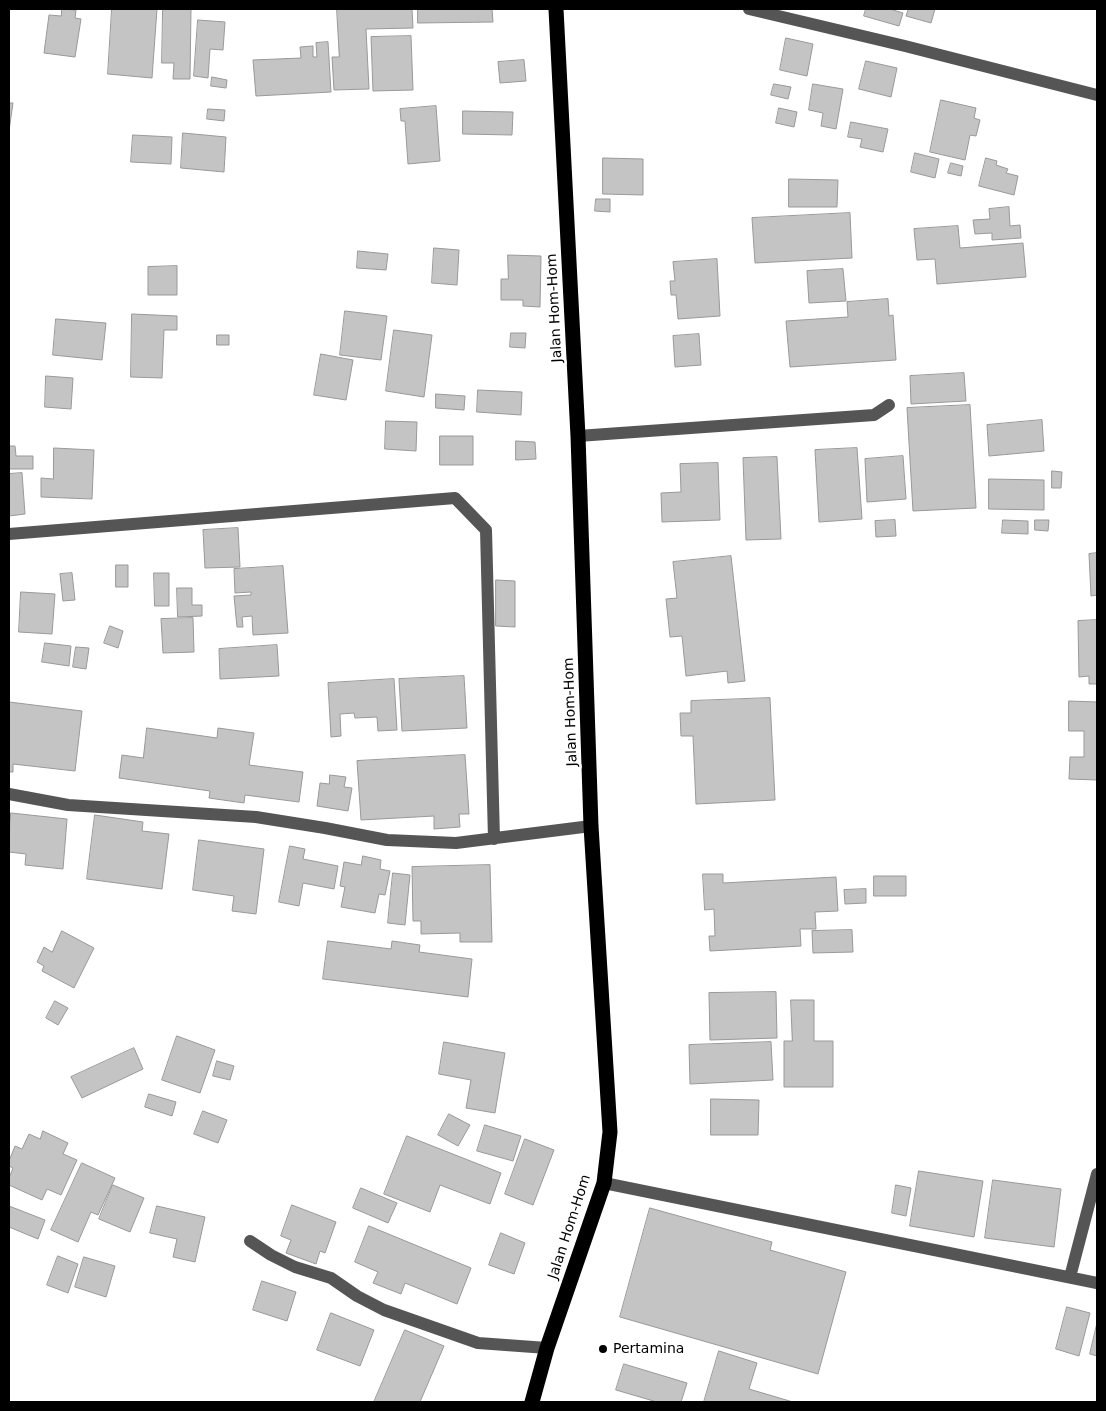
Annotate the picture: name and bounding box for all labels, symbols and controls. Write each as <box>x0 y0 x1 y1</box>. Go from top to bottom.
street label: Jalan Hom-Hom <box>544 253 566 363</box>
street label: Jalan Hom-Hom <box>561 657 581 767</box>
street label: Jalan Hom-Hom <box>545 1173 595 1281</box>
place label: Pertamina <box>613 1341 684 1357</box>
marker: Pertamina <box>597 1343 609 1355</box>

